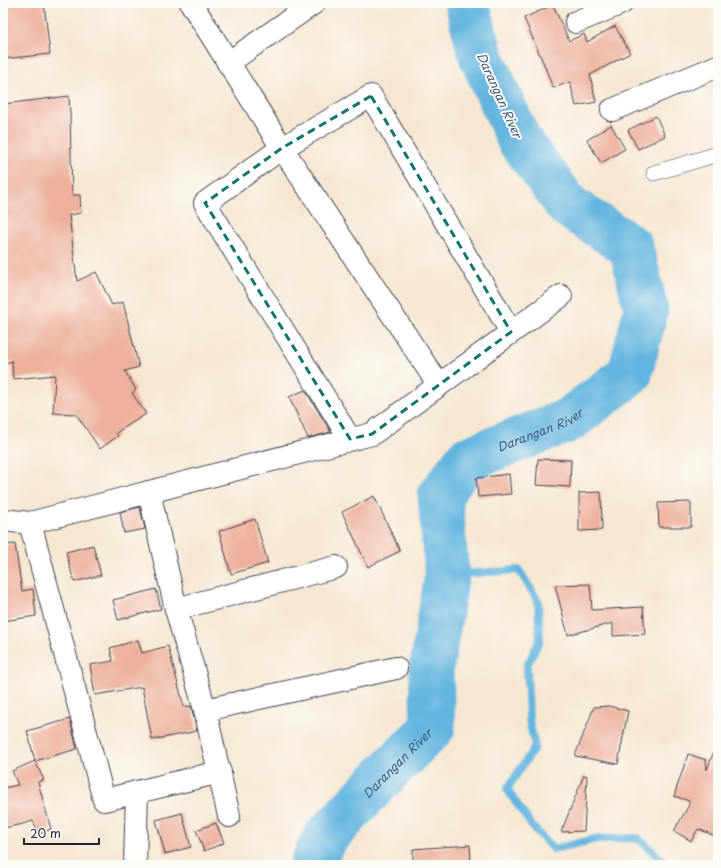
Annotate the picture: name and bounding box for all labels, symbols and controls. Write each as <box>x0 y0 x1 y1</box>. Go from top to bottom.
water label: Darangan River <box>473 50 527 142</box>
water label: Darangan River <box>494 403 588 456</box>
water label: Darangan River <box>358 723 437 802</box>
scale bar <box>24 820 99 846</box>
text: 20 m <box>30 824 61 842</box>

